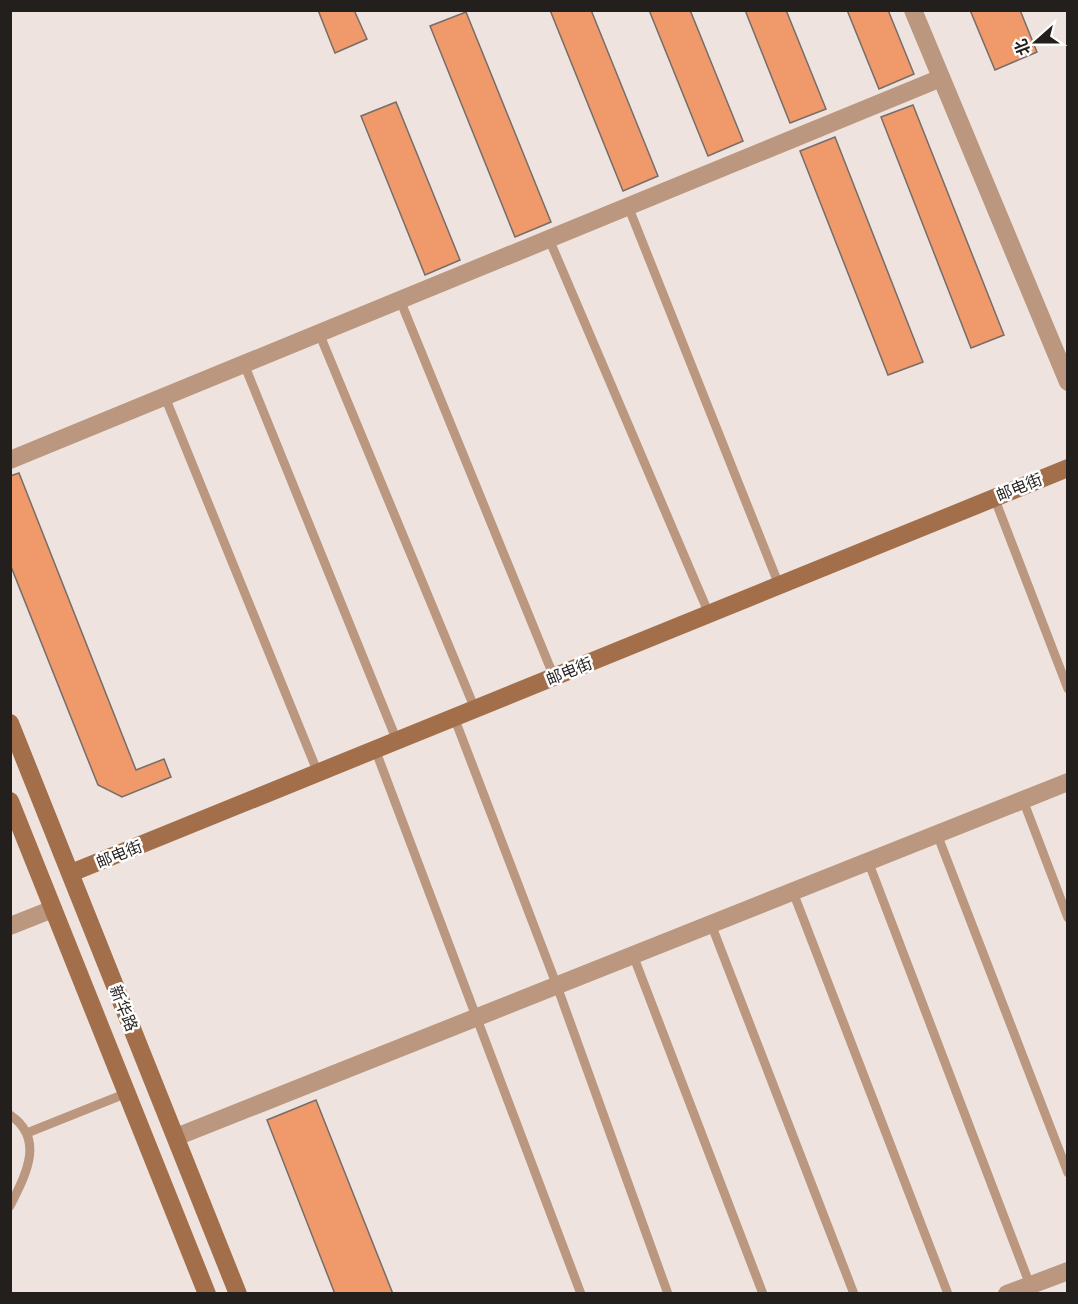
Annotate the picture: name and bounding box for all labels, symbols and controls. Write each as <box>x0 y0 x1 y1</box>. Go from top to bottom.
north arrow <box>1006 12 1066 72</box>
text: 北 <box>1010 36 1034 58</box>
street label: 邮电街 <box>993 469 1045 505</box>
street label: 邮电街 <box>543 653 595 689</box>
street label: 邮电街 <box>93 836 145 872</box>
street label: 新华路 <box>106 982 142 1034</box>

